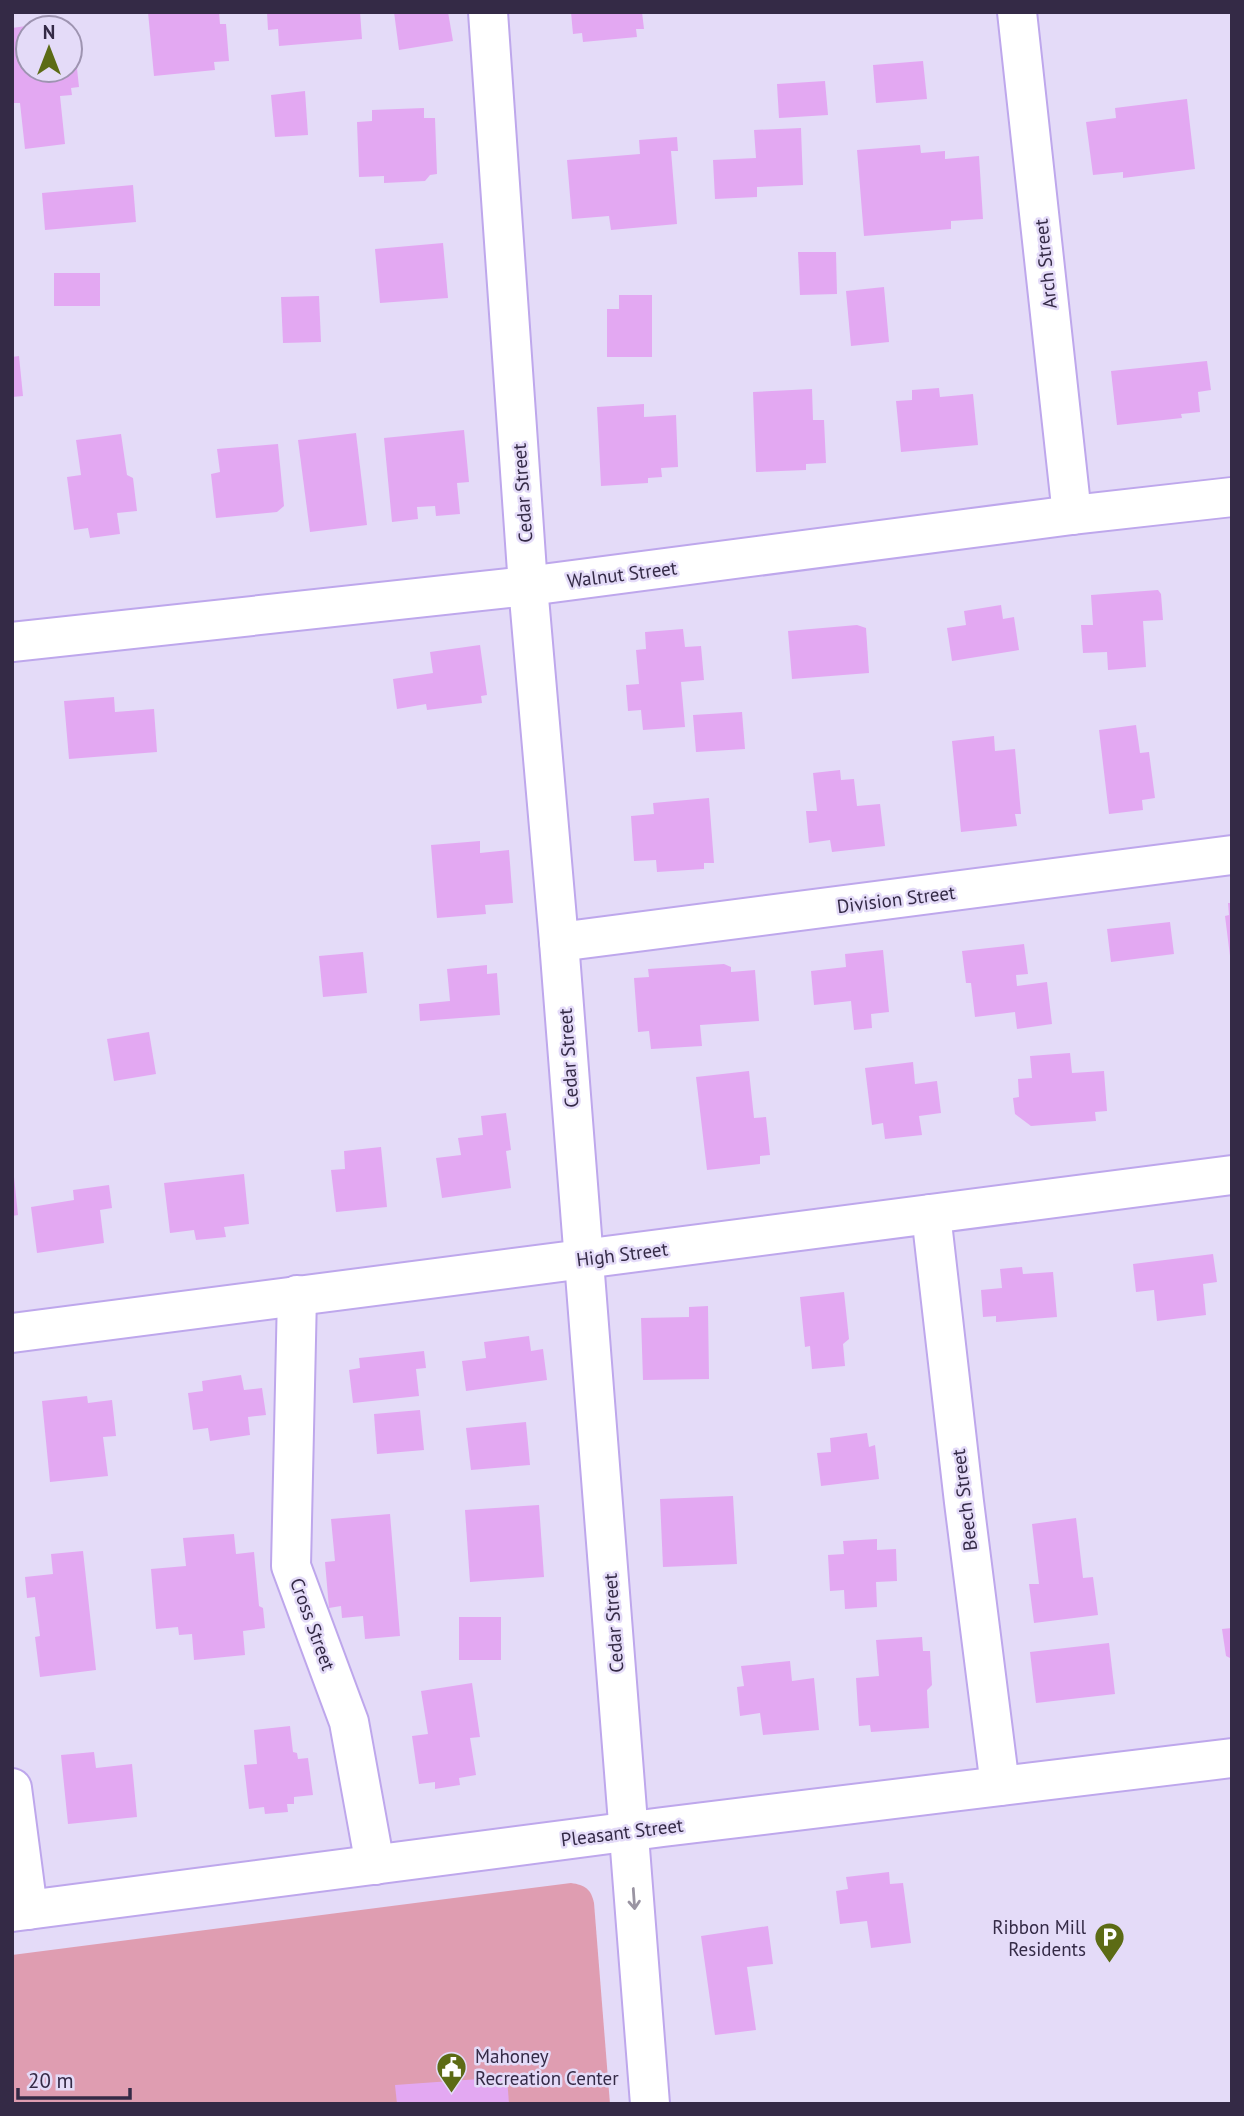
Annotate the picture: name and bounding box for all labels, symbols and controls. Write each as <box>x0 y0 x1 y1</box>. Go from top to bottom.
north arrow <box>14 14 84 84</box>
text: N <box>43 20 55 44</box>
street label: Arch Street <box>1028 217 1062 310</box>
street label: Cedar Street <box>507 442 537 543</box>
street label: Walnut Street <box>566 555 679 593</box>
street label: Division Street <box>835 880 957 918</box>
street label: Cedar Street <box>553 1007 583 1108</box>
street label: High Street <box>575 1236 670 1272</box>
street label: Beech Street <box>946 1447 982 1552</box>
street label: Cedar Street <box>598 1572 628 1673</box>
street label: Cross Street <box>285 1574 341 1674</box>
street label: Pleasant Street <box>559 1813 685 1851</box>
one-way arrow <box>628 1887 641 1910</box>
place label: Ribbon Mill Residents <box>992 1915 1086 1961</box>
parking icon: Ribbon Mill Residents <box>1092 1921 1126 1965</box>
place label: Mahoney Recreation Center <box>475 2044 619 2090</box>
public building icon: Mahoney Recreation Center <box>435 2050 469 2094</box>
scale bar <box>18 2056 130 2100</box>
text: 20 m <box>28 2067 74 2094</box>

